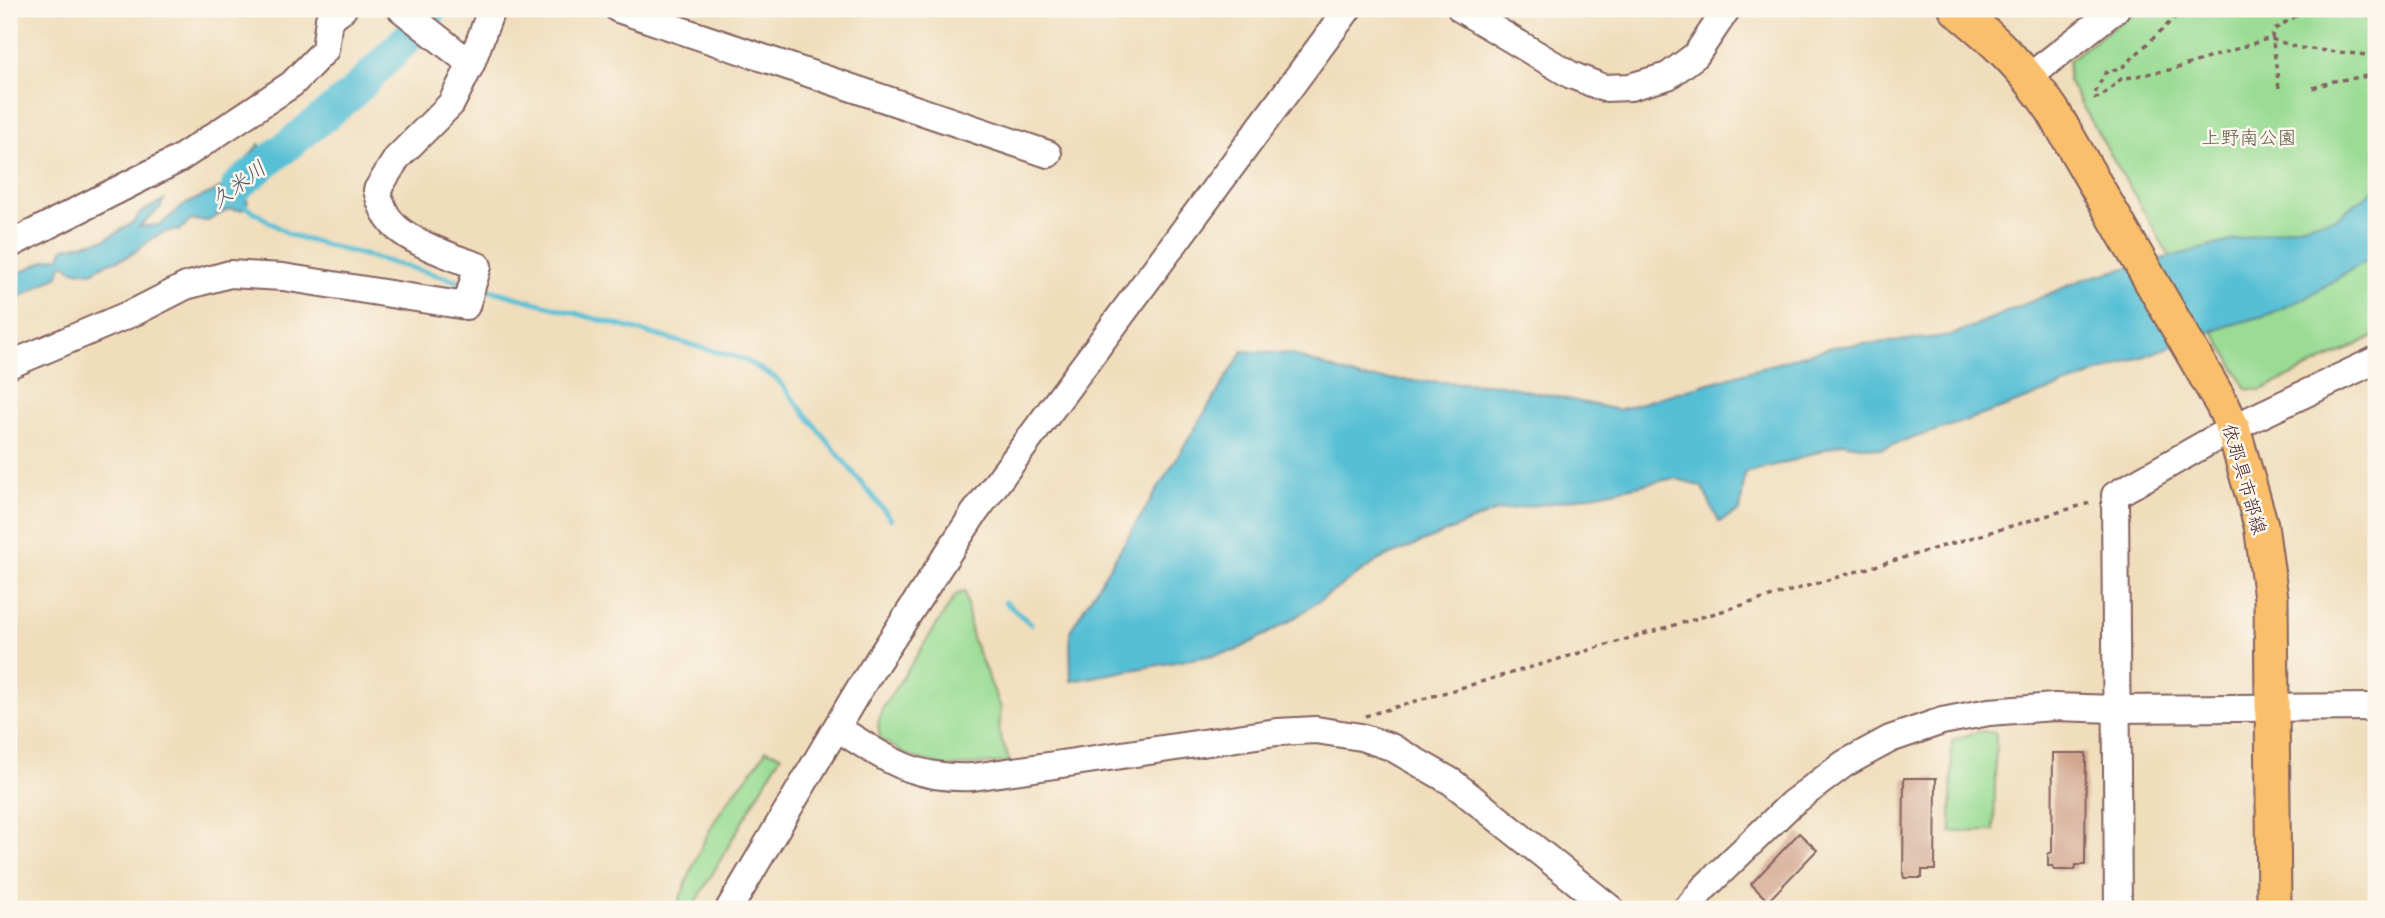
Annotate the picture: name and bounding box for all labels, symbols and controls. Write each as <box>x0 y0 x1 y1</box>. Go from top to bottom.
park label: 上野南公園 <box>2201 124 2297 150</box>
water label: 久米川 <box>204 153 272 215</box>
street label: 依那具市部線 <box>2217 421 2273 537</box>

